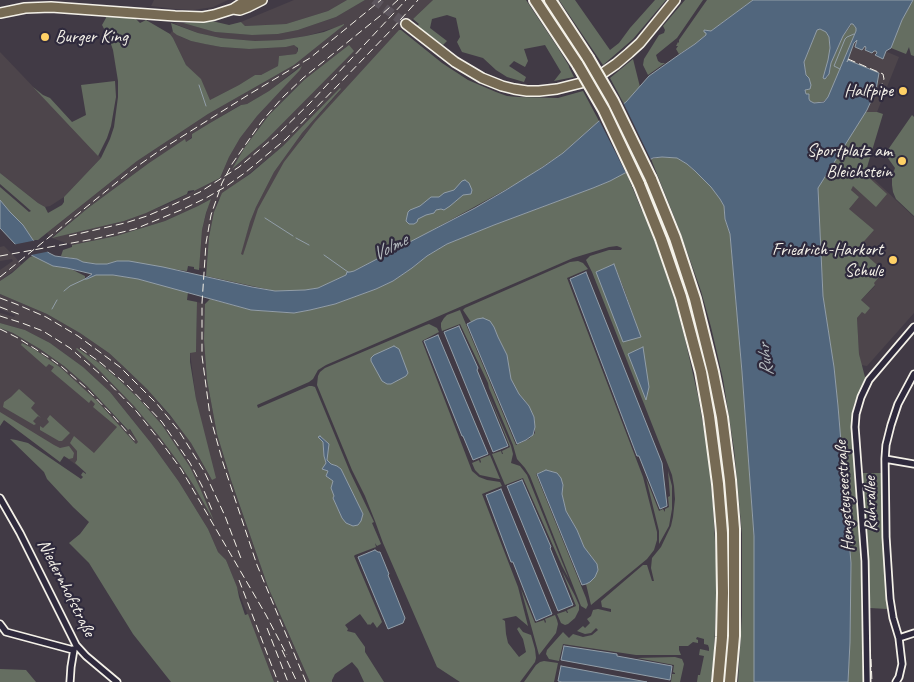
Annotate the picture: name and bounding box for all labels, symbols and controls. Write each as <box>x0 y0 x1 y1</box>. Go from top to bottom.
place label: Burger King <box>55 26 128 48</box>
marker: Burger King <box>39 31 51 43</box>
place label: Halfpipe <box>844 80 893 102</box>
marker: Halfpipe <box>897 85 909 97</box>
place label: Sportplatz am Bleichstein <box>807 140 892 182</box>
marker: Sportplatz am Bleichstein <box>896 155 908 167</box>
water label: Volme <box>369 229 411 267</box>
place label: Friedrich-Harkort Schule <box>772 239 883 282</box>
marker: Friedrich-Harkort Schule <box>887 254 899 266</box>
water label: Ruhr <box>753 343 779 377</box>
street label: Hengsteyseestraße <box>830 440 860 552</box>
street label: Ruhrallee <box>860 476 882 532</box>
street label: Niedernhofstraße <box>32 536 100 640</box>

